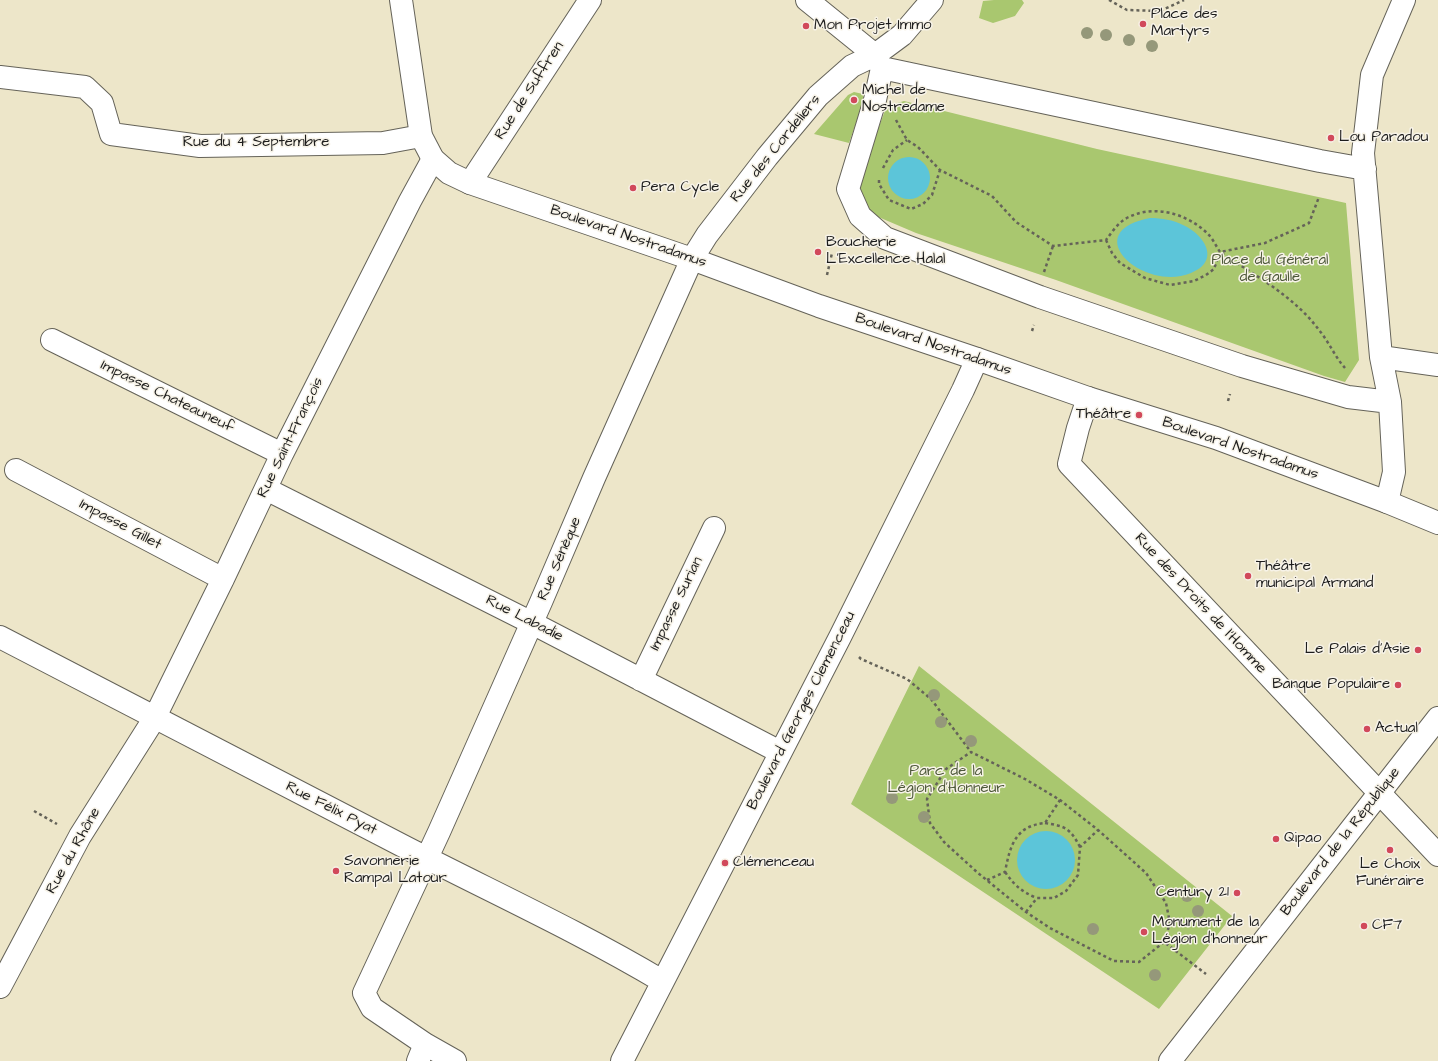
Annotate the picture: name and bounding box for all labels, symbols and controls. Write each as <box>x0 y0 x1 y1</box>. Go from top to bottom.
place label: Place des Martyrs <box>1151 6 1218 41</box>
place label: Mon Projet Immo <box>814 17 932 35</box>
marker: Place des Martyrs <box>1138 19 1148 29</box>
marker: Mon Projet Immo <box>801 21 811 31</box>
street label: Rue de Suffren <box>492 39 568 143</box>
place label: Michel de Nostredame <box>862 82 945 117</box>
street label: Rue des Cordeliers <box>727 91 825 207</box>
marker: Michel de Nostredame <box>849 95 859 105</box>
place label: Lou Paradou <box>1339 129 1428 147</box>
marker: Lou Paradou <box>1326 133 1336 143</box>
street label: Rue du 4 Septembre <box>183 134 329 152</box>
place label: Pera Cycle <box>641 179 719 197</box>
marker: Pera Cycle <box>628 183 638 193</box>
street label: Boulevard Nostradamus <box>548 202 708 272</box>
place label: Boucherie L'Excellence Halal <box>826 234 945 269</box>
marker: Boucherie L'Excellence Halal <box>813 247 823 257</box>
park label: Place du Général de Gaulle <box>1212 252 1328 287</box>
street label: Boulevard Nostradamus <box>853 310 1013 380</box>
street label: Impasse Chateauneuf <box>97 357 237 437</box>
street label: Rue Saint-François <box>254 375 328 501</box>
place label: Théâtre <box>1076 406 1131 424</box>
marker: Théâtre <box>1134 410 1144 420</box>
street label: Boulevard Nostradamus <box>1160 414 1320 484</box>
street label: Impasse Gillet <box>76 496 164 554</box>
street label: Rue Sénèque <box>534 514 586 604</box>
street label: Rue des Droits de l'Homme <box>1130 530 1270 678</box>
street label: Impasse Surian <box>647 554 707 654</box>
place label: Théâtre municipal Armand <box>1256 558 1374 593</box>
marker: Théâtre municipal Armand <box>1243 571 1253 581</box>
street label: Rue Labadie <box>482 592 566 646</box>
street label: Boulevard Georges Clemenceau <box>744 609 860 813</box>
place label: Le Palais d'Asie <box>1305 641 1410 659</box>
marker: Le Palais d'Asie <box>1413 645 1423 655</box>
place label: Banque Populaire <box>1272 676 1390 694</box>
marker: Banque Populaire <box>1393 680 1403 690</box>
place label: Actual <box>1375 720 1418 738</box>
marker: Actual <box>1362 724 1372 734</box>
park label: Parc de la Légion d'Honneur <box>887 763 1005 798</box>
street label: Boulevard de la République <box>1277 764 1405 920</box>
street label: Rue Félix Pyat <box>282 778 380 840</box>
street label: Rue du Rhône <box>43 805 105 897</box>
place label: Qipao <box>1284 830 1321 848</box>
marker: Qipao <box>1271 834 1281 844</box>
marker: Le Choix Funéraire <box>1385 845 1395 855</box>
place label: Savonnerie Rampal Latour <box>344 853 447 888</box>
place label: Clémenceau <box>733 854 814 872</box>
place label: Le Choix Funéraire <box>1356 856 1424 891</box>
marker: Clémenceau <box>720 858 730 868</box>
marker: Savonnerie Rampal Latour <box>331 866 341 876</box>
place label: Century 21 <box>1156 884 1229 902</box>
marker: Century 21 <box>1232 888 1242 898</box>
place label: Monument de la Légion d'honneur <box>1152 914 1267 949</box>
place label: CF7 <box>1372 917 1402 935</box>
marker: CF7 <box>1359 921 1369 931</box>
marker: Monument de la Légion d'honneur <box>1139 927 1149 937</box>

